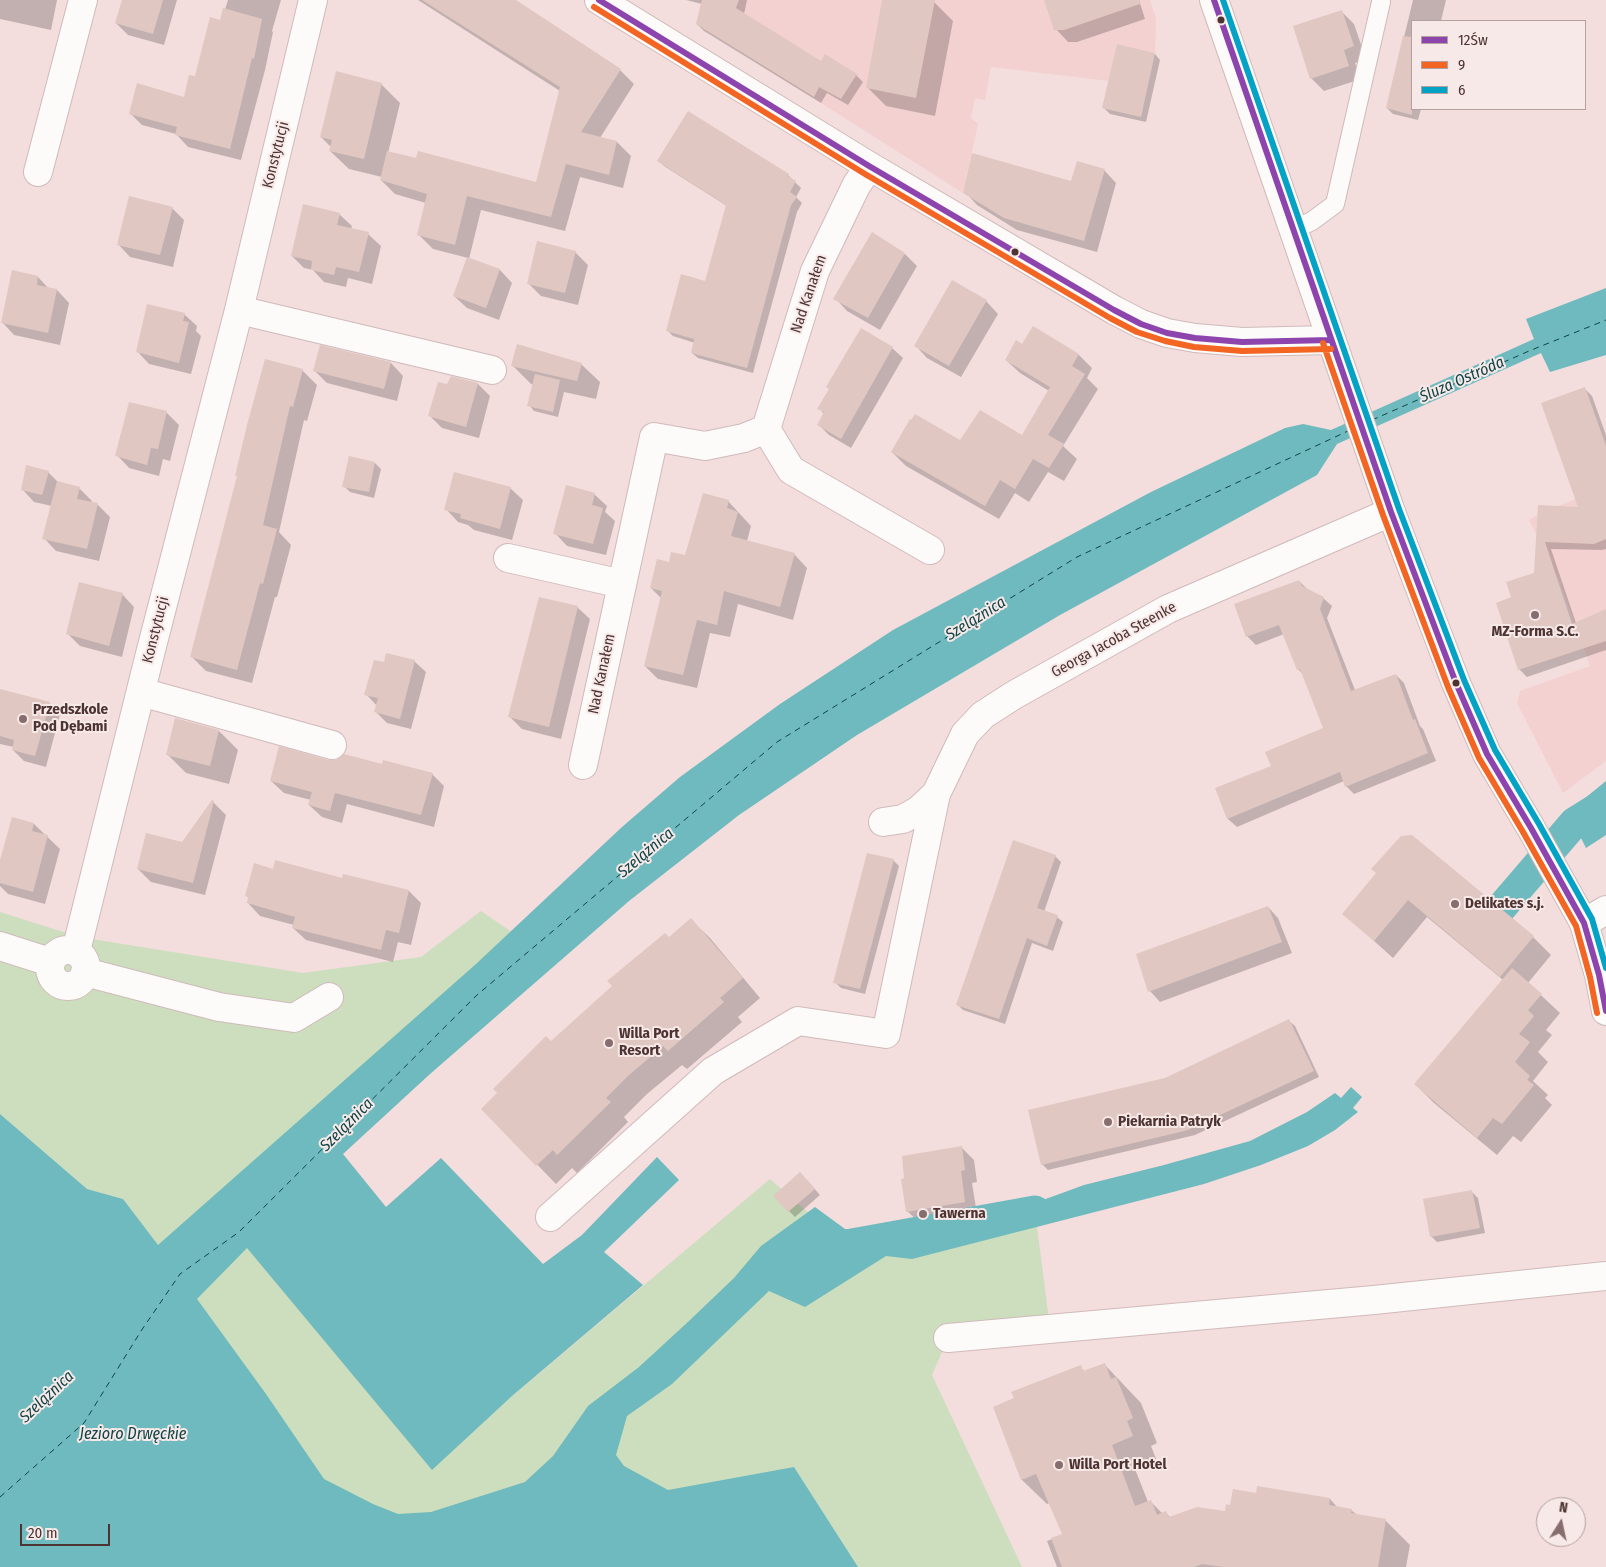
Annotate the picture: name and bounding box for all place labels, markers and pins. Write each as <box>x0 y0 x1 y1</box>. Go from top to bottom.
unlabelled marker <box>1216 15 1226 25</box>
unlabelled marker <box>1010 247 1020 257</box>
marker: MZ-Forma S.C. <box>1529 609 1541 621</box>
place label: MZ-Forma S.C. <box>1492 623 1578 641</box>
unlabelled marker <box>1451 678 1461 688</box>
place label: Przedszkole Pod Dębami <box>33 701 108 736</box>
marker: Przedszkole Pod Dębami <box>17 713 29 725</box>
place label: Delikates s.j. <box>1465 895 1544 913</box>
marker: Delikates s.j. <box>1449 898 1461 910</box>
place label: Willa Port Resort <box>619 1025 680 1060</box>
marker: Willa Port Resort <box>603 1037 615 1049</box>
place label: Piekarnia Patryk <box>1118 1113 1221 1131</box>
marker: Piekarnia Patryk <box>1102 1116 1114 1128</box>
place label: Tawerna <box>933 1205 986 1223</box>
marker: Tawerna <box>917 1208 929 1220</box>
place label: Willa Port Hotel <box>1069 1456 1167 1474</box>
marker: Willa Port Hotel <box>1053 1459 1065 1471</box>

